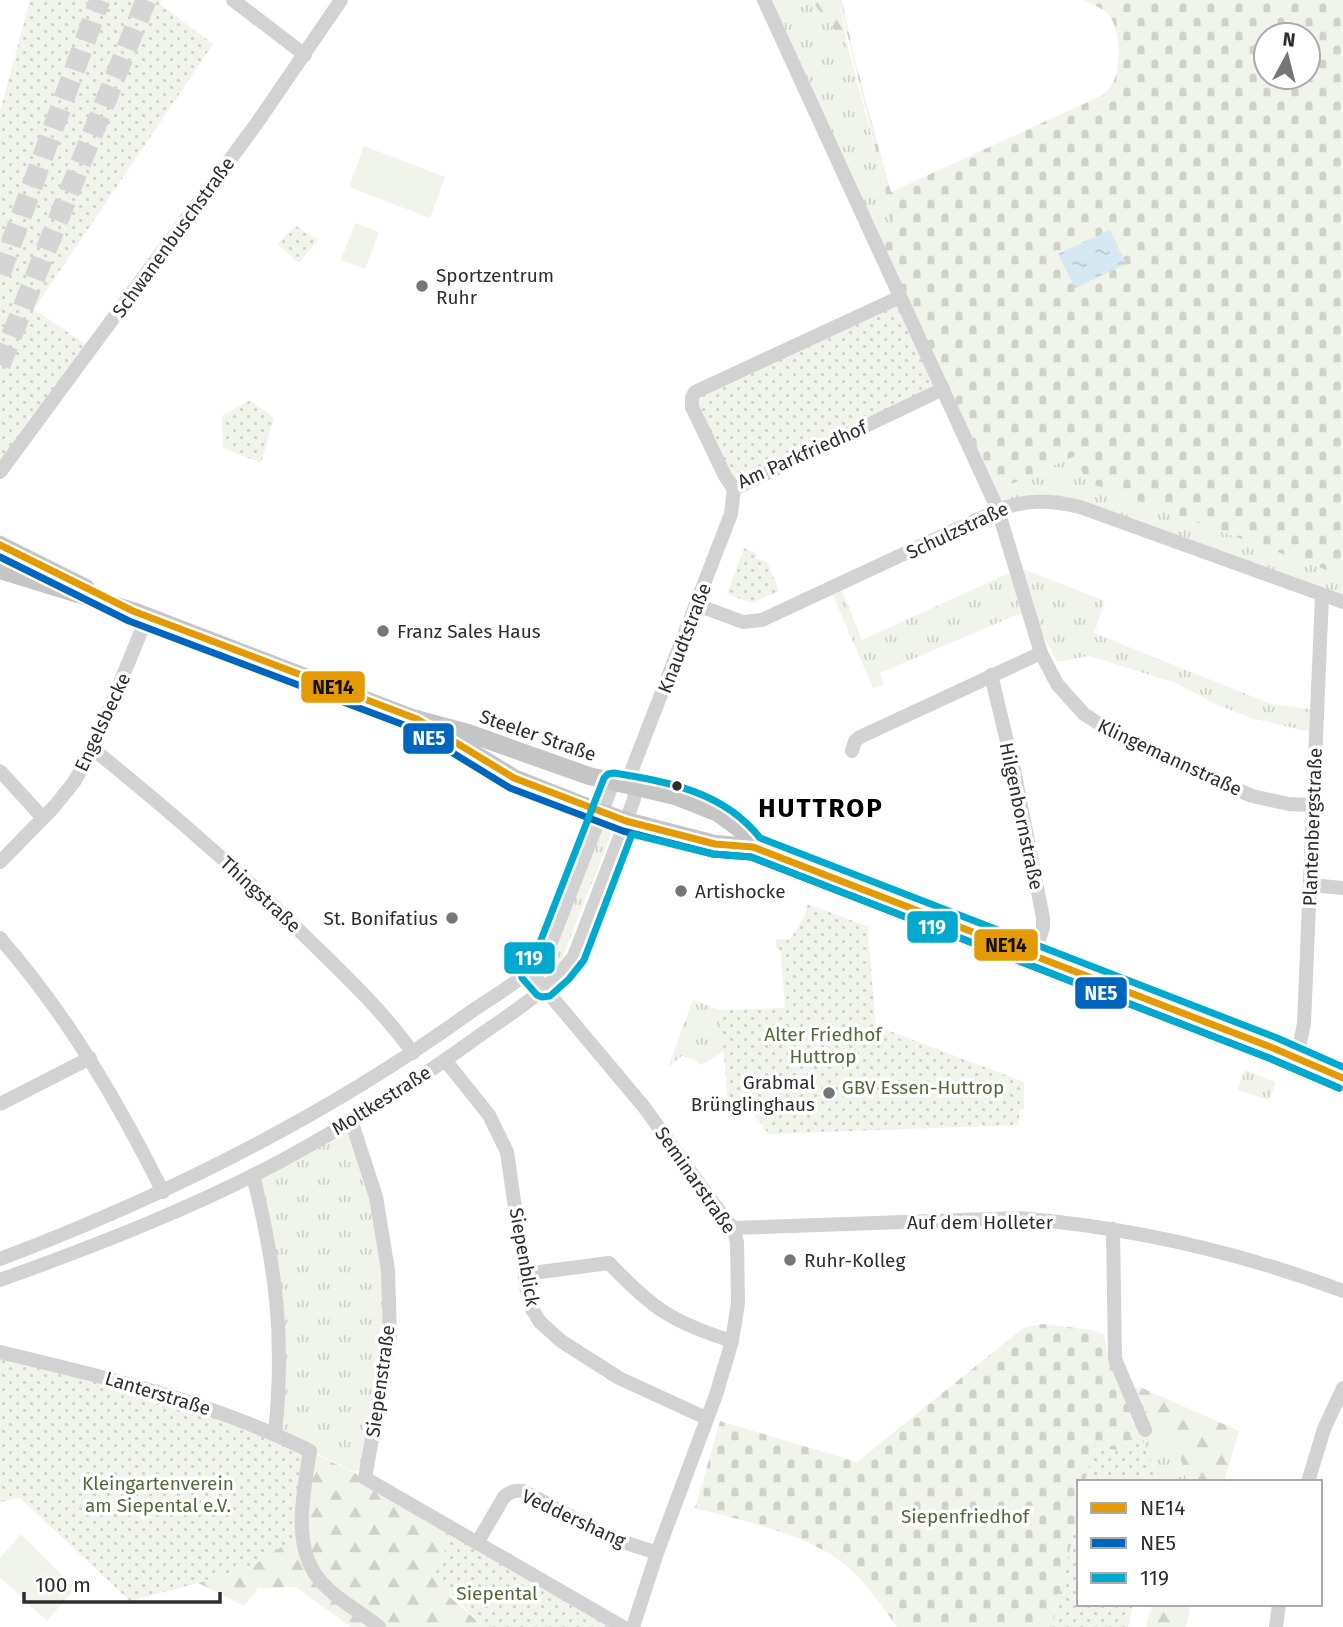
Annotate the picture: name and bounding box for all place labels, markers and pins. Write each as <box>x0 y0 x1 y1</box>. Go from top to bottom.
place label: Sportzentrum Ruhr <box>436 264 554 309</box>
marker: Sportzentrum Ruhr <box>414 278 430 294</box>
place label: Franz Sales Haus <box>397 620 541 643</box>
marker: Franz Sales Haus <box>375 623 391 639</box>
unlabelled marker <box>670 779 684 793</box>
place label: Artishocke <box>695 880 786 903</box>
marker: Artishocke <box>673 883 689 899</box>
place label: St. Bonifatius <box>324 907 438 930</box>
marker: St. Bonifatius <box>444 910 460 926</box>
place label: Grabmal Brünglinghaus <box>691 1071 815 1116</box>
marker: Grabmal Brünglinghaus <box>821 1085 837 1101</box>
place label: Ruhr-Kolleg <box>804 1249 905 1272</box>
marker: Ruhr-Kolleg <box>782 1252 798 1268</box>

